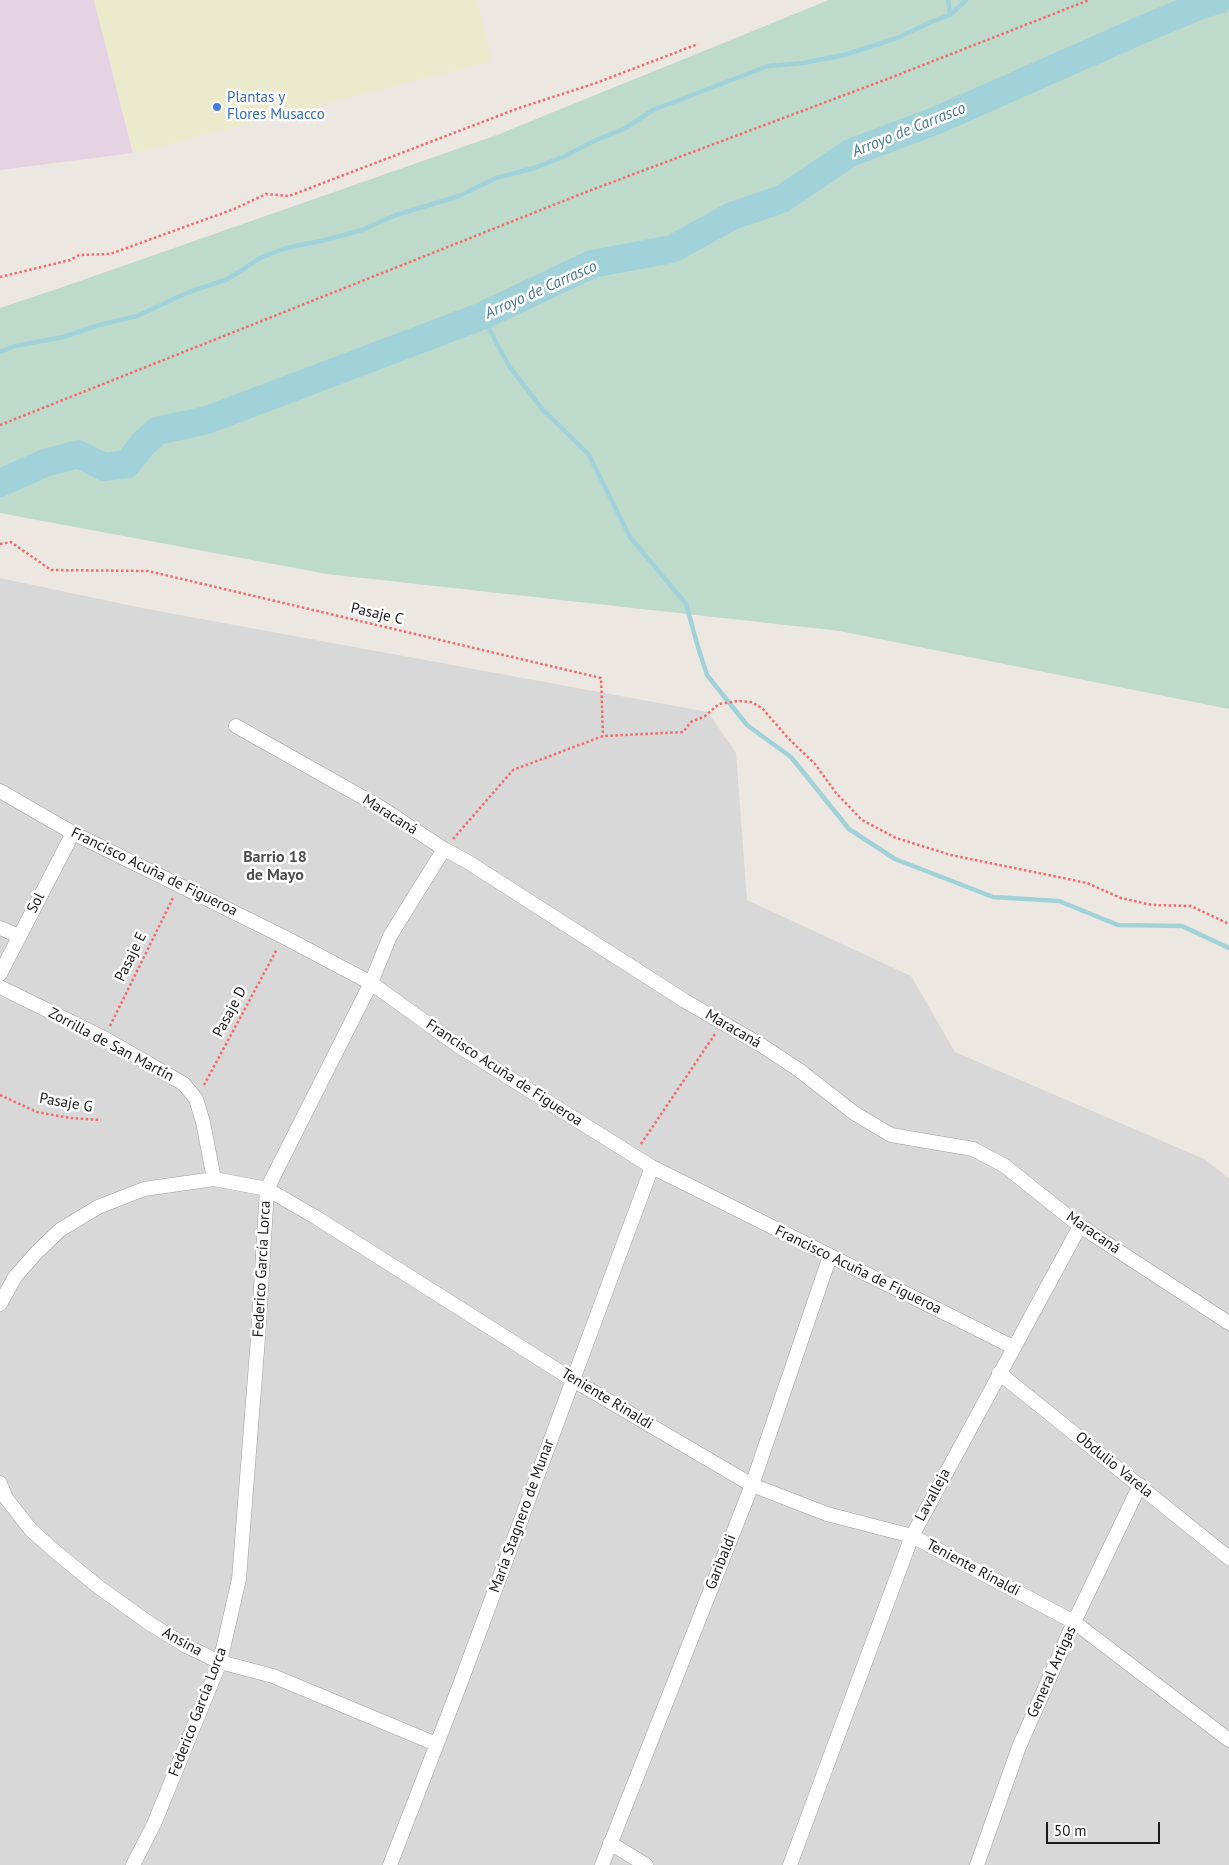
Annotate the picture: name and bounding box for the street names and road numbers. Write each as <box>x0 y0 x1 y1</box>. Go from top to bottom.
street label: Pasaje C <box>349 599 405 629</box>
street label: Maracaná <box>359 791 421 839</box>
street label: Francisco Acuña de Figueroa <box>68 824 240 920</box>
street label: Sol <box>23 890 49 916</box>
street label: Pasaje E <box>111 929 151 985</box>
street label: Pasaje D <box>209 984 251 1040</box>
street label: Zorrilla de San Martín <box>45 1004 177 1086</box>
street label: Maracaná <box>702 1006 764 1052</box>
street label: Francisco Acuña de Figueroa <box>422 1016 586 1130</box>
street label: Pasaje G <box>38 1089 94 1117</box>
street label: Federico García Lorca <box>249 1200 275 1338</box>
street label: Maracaná <box>1063 1208 1123 1258</box>
street label: Francisco Acuña de Figueroa <box>772 1222 944 1318</box>
street label: Teniente Rinaldi <box>558 1365 656 1433</box>
street label: Obdulio Varela <box>1072 1428 1156 1502</box>
street label: María Stagnero de Munar <box>486 1437 558 1595</box>
street label: Lavalleja <box>912 1465 954 1525</box>
street label: Garibaldi <box>702 1532 740 1592</box>
street label: Teniente Rinaldi <box>923 1536 1023 1600</box>
street label: General Artigas <box>1024 1623 1080 1721</box>
street label: Ansina <box>159 1624 205 1660</box>
street label: Federico García Lorca <box>165 1645 231 1779</box>

